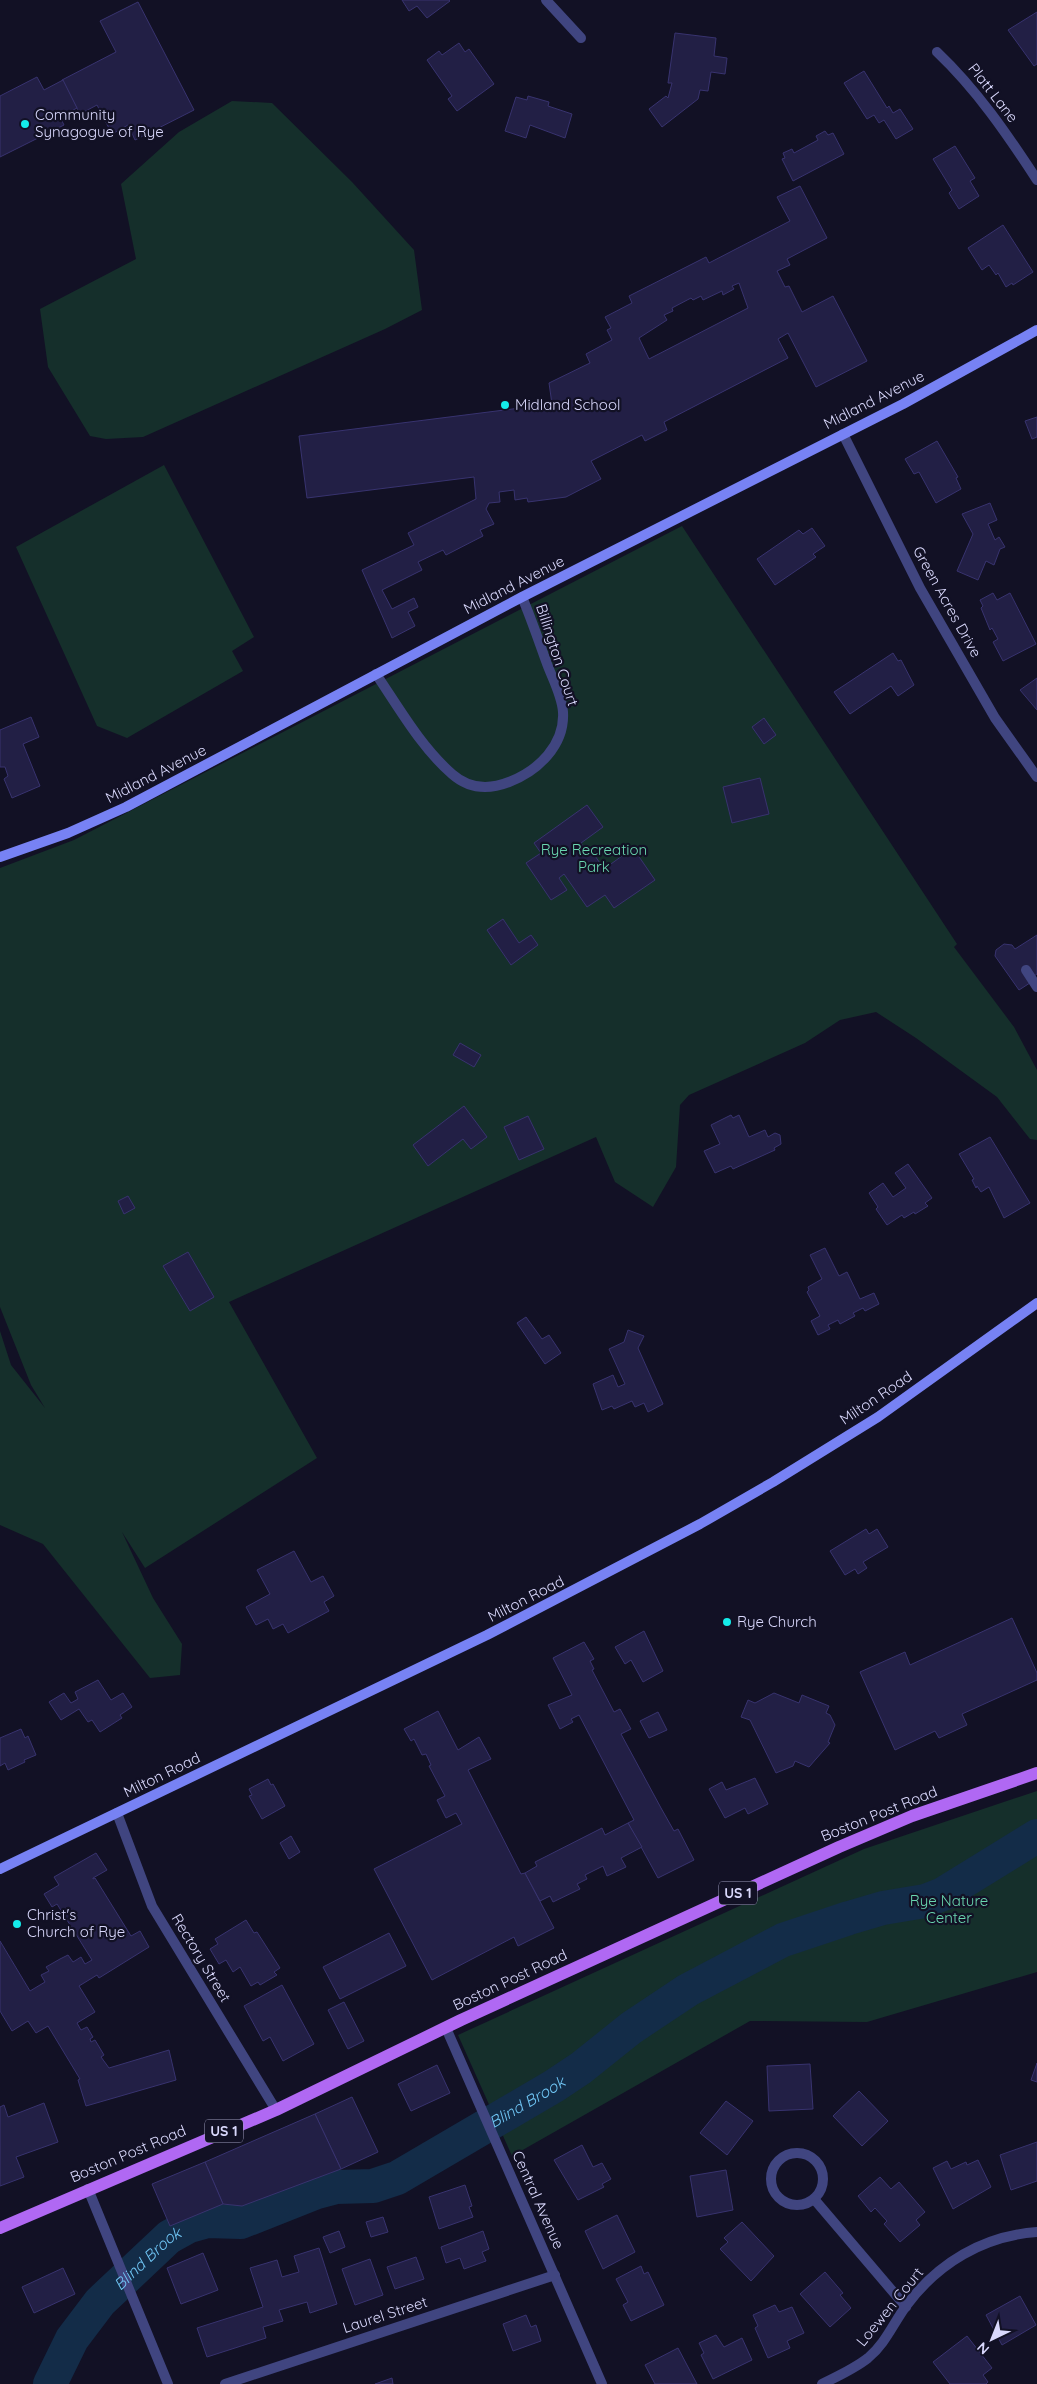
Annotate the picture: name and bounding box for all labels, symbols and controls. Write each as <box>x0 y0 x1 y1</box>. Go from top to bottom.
street label: Platt Lane <box>964 59 1022 126</box>
place label: Community Synagogue of Rye <box>35 105 164 141</box>
marker: Community Synagogue of Rye <box>19 118 31 130</box>
street label: Midland Avenue <box>820 366 927 433</box>
place label: Midland School <box>515 395 620 414</box>
marker: Midland School <box>499 399 511 411</box>
street label: Green Acres Drive <box>909 543 986 661</box>
street label: Midland Avenue <box>460 551 567 618</box>
street label: Billington Court <box>532 601 583 708</box>
street label: Midland Avenue <box>102 740 209 807</box>
park label: Rye Recreation Park <box>541 840 647 876</box>
street label: Milton Road <box>836 1366 915 1429</box>
street label: Milton Road <box>484 1571 567 1626</box>
place label: Rye Church <box>737 1612 817 1631</box>
marker: Rye Church <box>721 1616 733 1628</box>
street label: Milton Road <box>120 1748 203 1801</box>
street label: Boston Post Road <box>818 1782 940 1846</box>
road number: US 1 <box>719 1882 757 1905</box>
park label: Rye Nature Center <box>910 1891 988 1927</box>
place label: Christ's Church of Rye <box>27 1905 125 1941</box>
street label: Rectory Street <box>168 1910 235 2005</box>
marker: Christ's Church of Rye <box>11 1918 23 1930</box>
street label: Boston Post Road <box>450 1945 570 2014</box>
water label: Blind Brook <box>485 2071 570 2132</box>
road number: US 1 <box>205 2120 243 2142</box>
street label: Boston Post Road <box>67 2121 189 2187</box>
street label: Central Avenue <box>508 2148 569 2252</box>
water label: Blind Brook <box>109 2222 186 2294</box>
street label: Loewen Court <box>852 2263 927 2350</box>
street label: Laurel Street <box>340 2292 430 2337</box>
north arrow <box>967 2314 1017 2364</box>
text: N <box>973 2338 993 2359</box>

